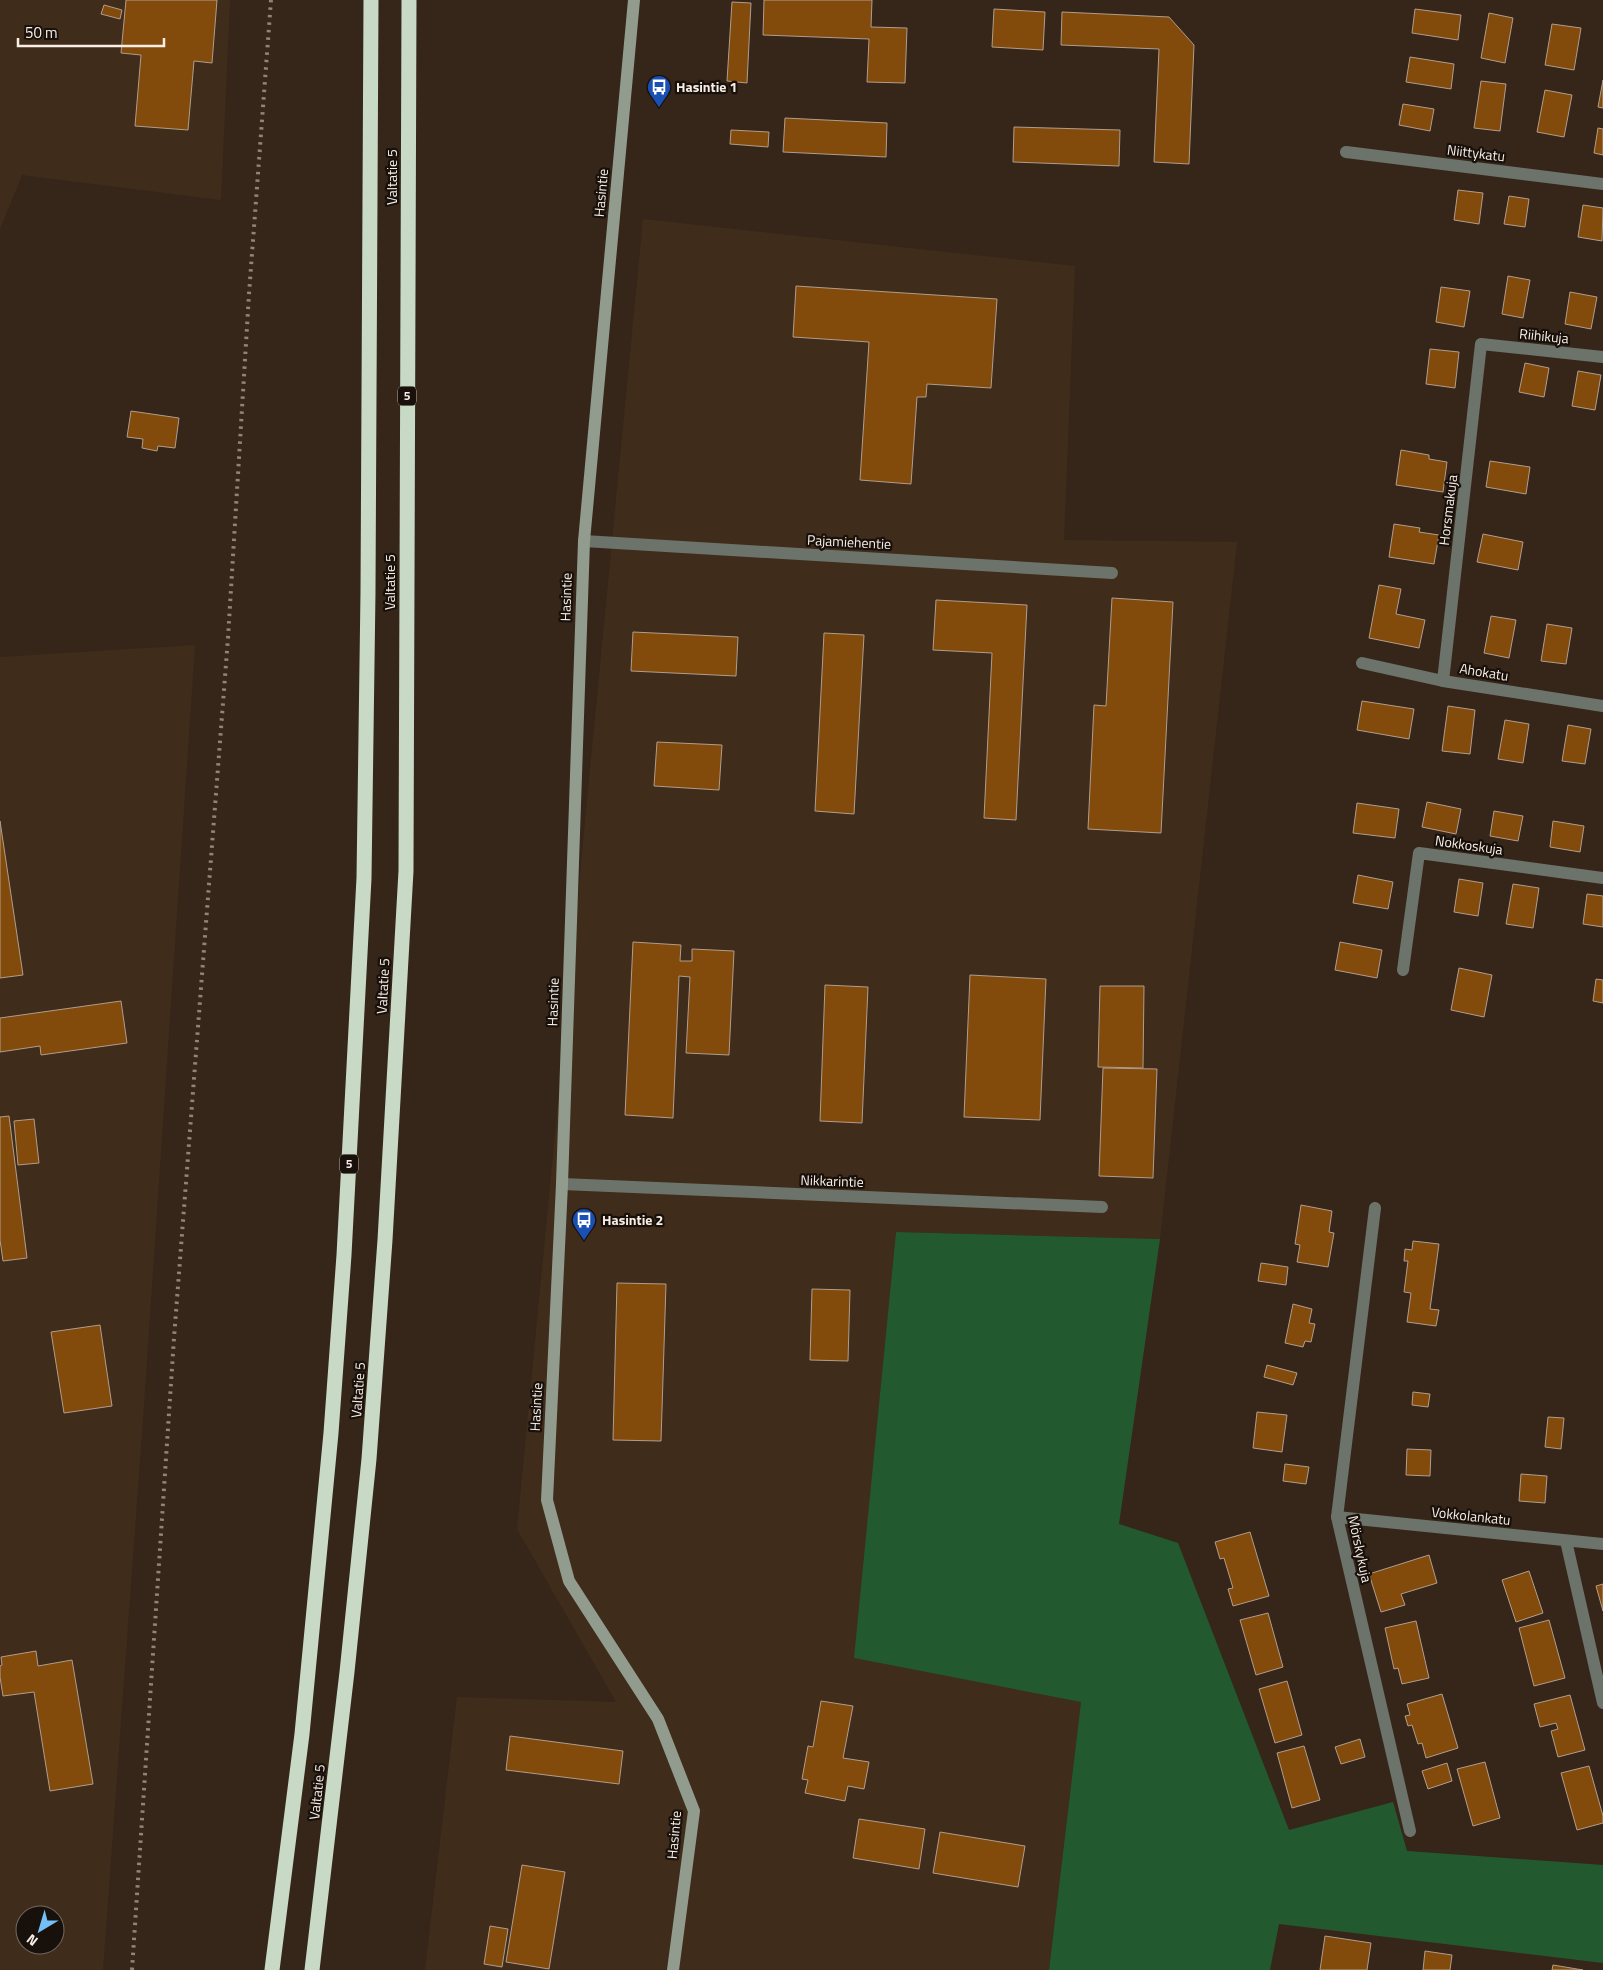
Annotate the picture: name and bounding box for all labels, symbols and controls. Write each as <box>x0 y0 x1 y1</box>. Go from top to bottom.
scale bar <box>18 15 164 47</box>
text: 50 m <box>25 21 58 44</box>
bus stop icon: Hasintie 1 <box>646 74 672 108</box>
place label: Hasintie 1 <box>676 76 737 97</box>
street label: Niittykatu <box>1446 139 1506 166</box>
street label: Valtatie 5 <box>381 149 402 205</box>
street label: Hasintie <box>588 168 613 218</box>
street label: Riihikuja <box>1518 322 1570 349</box>
road number: 5 <box>398 386 416 406</box>
street label: Horsmakuja <box>1433 473 1462 546</box>
street label: Pajamiehentie <box>806 529 892 554</box>
street label: Valtatie 5 <box>379 554 400 610</box>
street label: Hasintie <box>554 572 577 622</box>
street label: Ahokatu <box>1458 657 1510 686</box>
street label: Nokkoskuja <box>1434 829 1504 860</box>
street label: Valtatie 5 <box>371 957 394 1014</box>
street label: Hasintie <box>541 977 564 1027</box>
road number: 5 <box>340 1154 358 1174</box>
street label: Nikkarintie <box>800 1169 864 1192</box>
bus stop icon: Hasintie 2 <box>571 1207 597 1241</box>
place label: Hasintie 2 <box>602 1209 663 1230</box>
street label: Valtatie 5 <box>345 1361 370 1419</box>
street label: Hasintie <box>524 1382 547 1432</box>
street label: Vokkolankatu <box>1430 1501 1512 1530</box>
street label: Mörskykuja <box>1343 1513 1378 1584</box>
street label: Valtatie 5 <box>303 1763 330 1821</box>
street label: Hasintie <box>661 1810 686 1860</box>
north arrow <box>15 1905 65 1955</box>
text: N <box>21 1929 42 1952</box>

